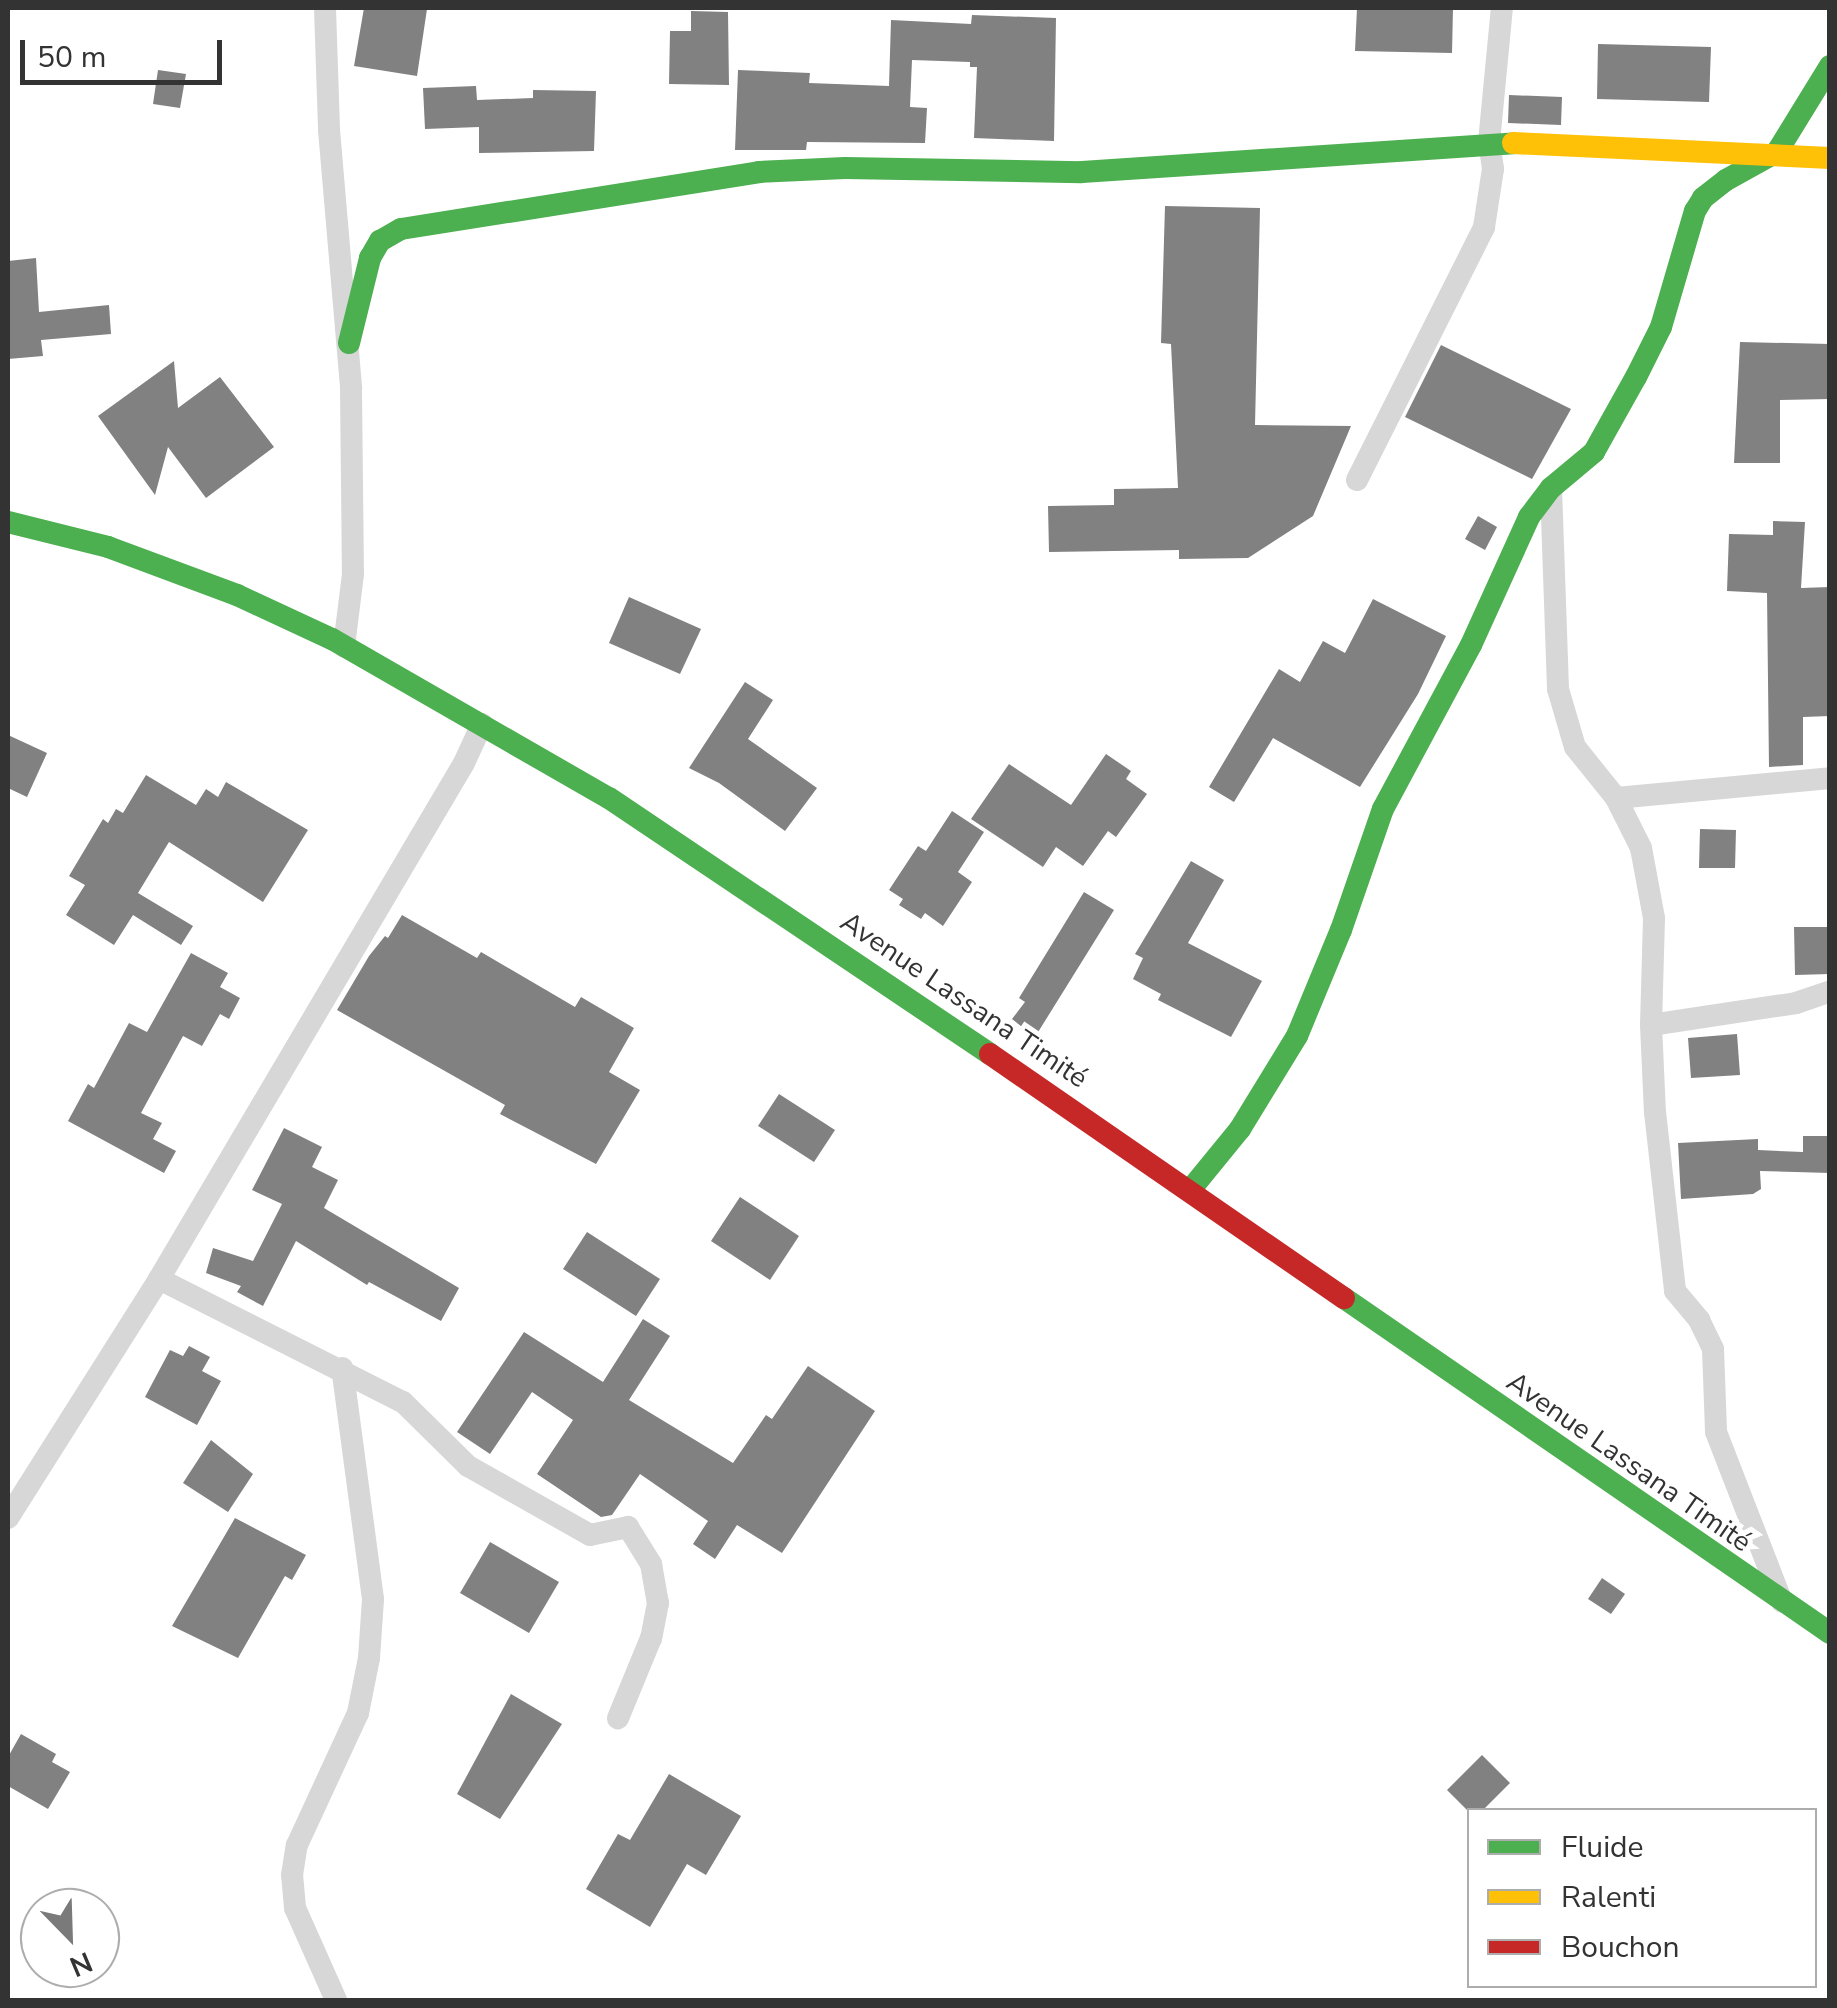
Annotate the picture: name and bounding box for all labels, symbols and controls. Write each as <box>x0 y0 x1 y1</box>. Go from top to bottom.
scale bar <box>25 20 228 82</box>
text: 50 m <box>37 37 106 78</box>
street label: Avenue Lassana Timité <box>834 905 1094 1095</box>
street label: Avenue Lassana Timité <box>1500 1365 1758 1559</box>
legend <box>1467 1808 1817 1988</box>
text: Fluide <box>1561 1827 1644 1868</box>
text: Ralenti <box>1561 1877 1656 1918</box>
north arrow <box>20 1888 120 1988</box>
text: Bouchon <box>1561 1927 1679 1968</box>
text: N <box>64 1942 98 1985</box>

